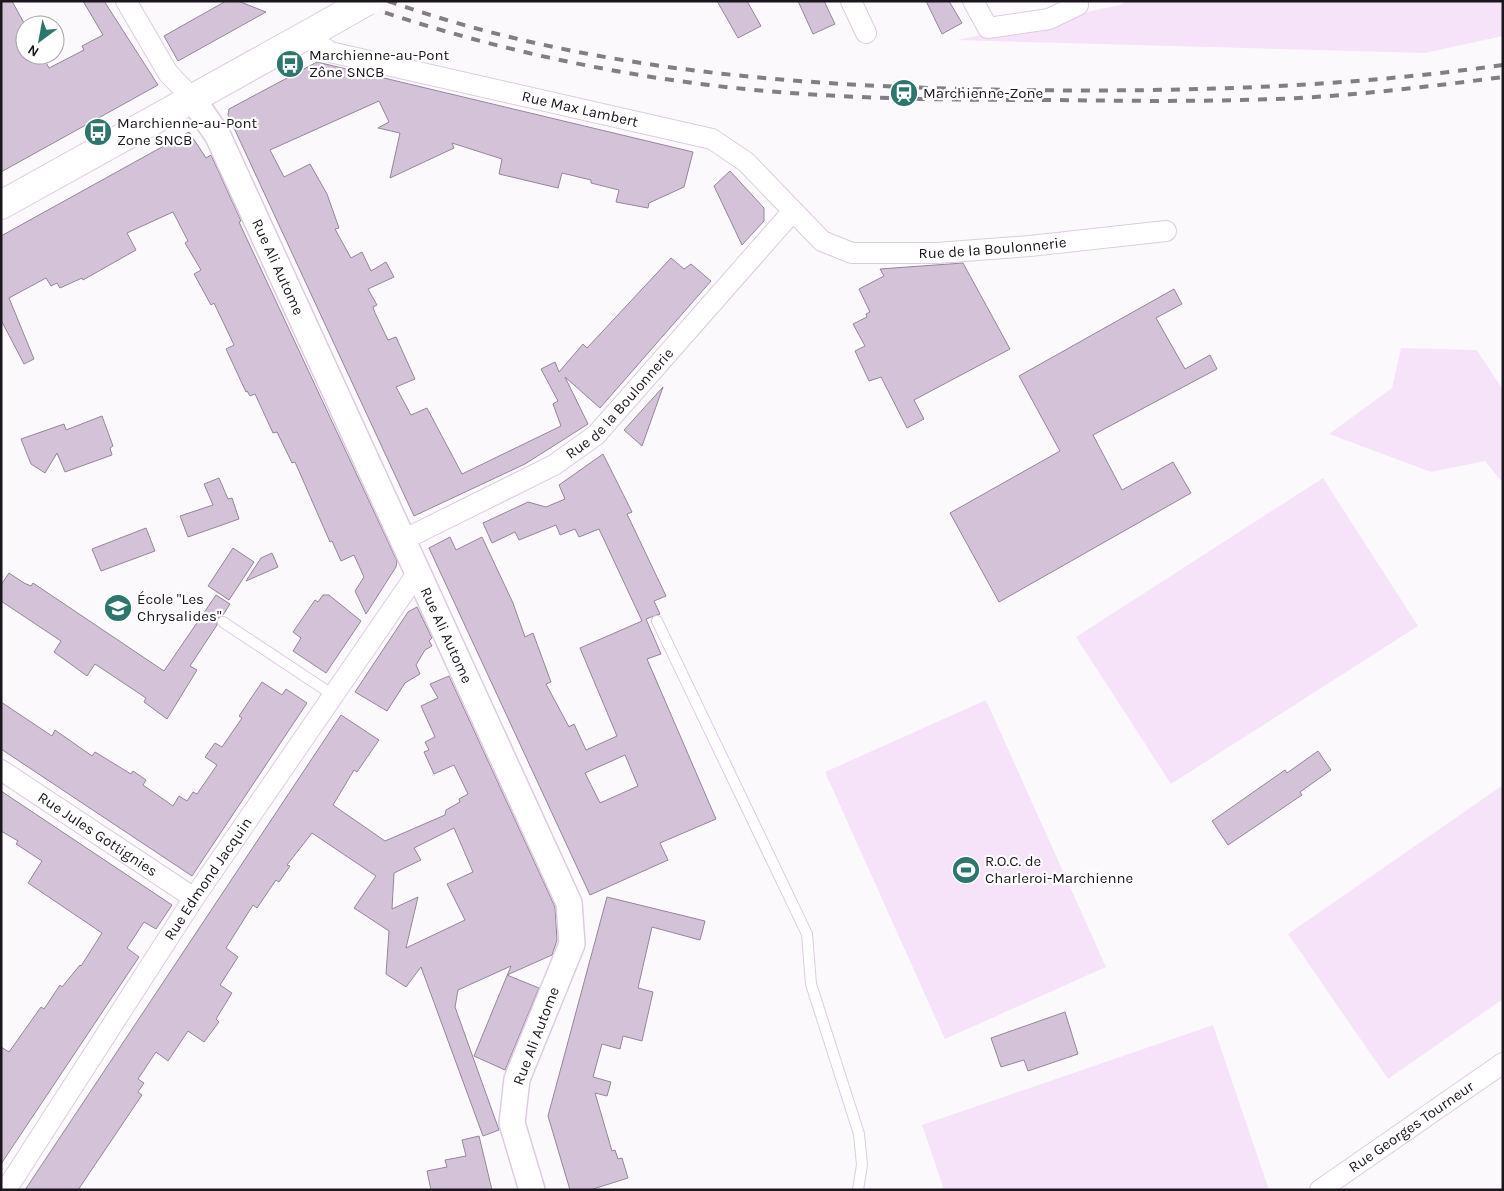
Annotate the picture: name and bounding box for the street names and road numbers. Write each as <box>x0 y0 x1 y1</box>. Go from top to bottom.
street label: Rue Max Lambert <box>520 87 640 131</box>
street label: Rue Ali Autome <box>248 216 308 318</box>
street label: Rue de la Boulonnerie <box>919 233 1067 262</box>
street label: Rue de la Boulonnerie <box>562 344 677 463</box>
street label: Rue Ali Autome <box>417 584 476 686</box>
street label: Rue Jules Gottignies <box>35 788 161 880</box>
street label: Rue Edmond Jacquin <box>160 814 256 944</box>
street label: Rue Ali Autome <box>509 984 563 1088</box>
street label: Rue Georges Tourneur <box>1345 1077 1478 1176</box>

